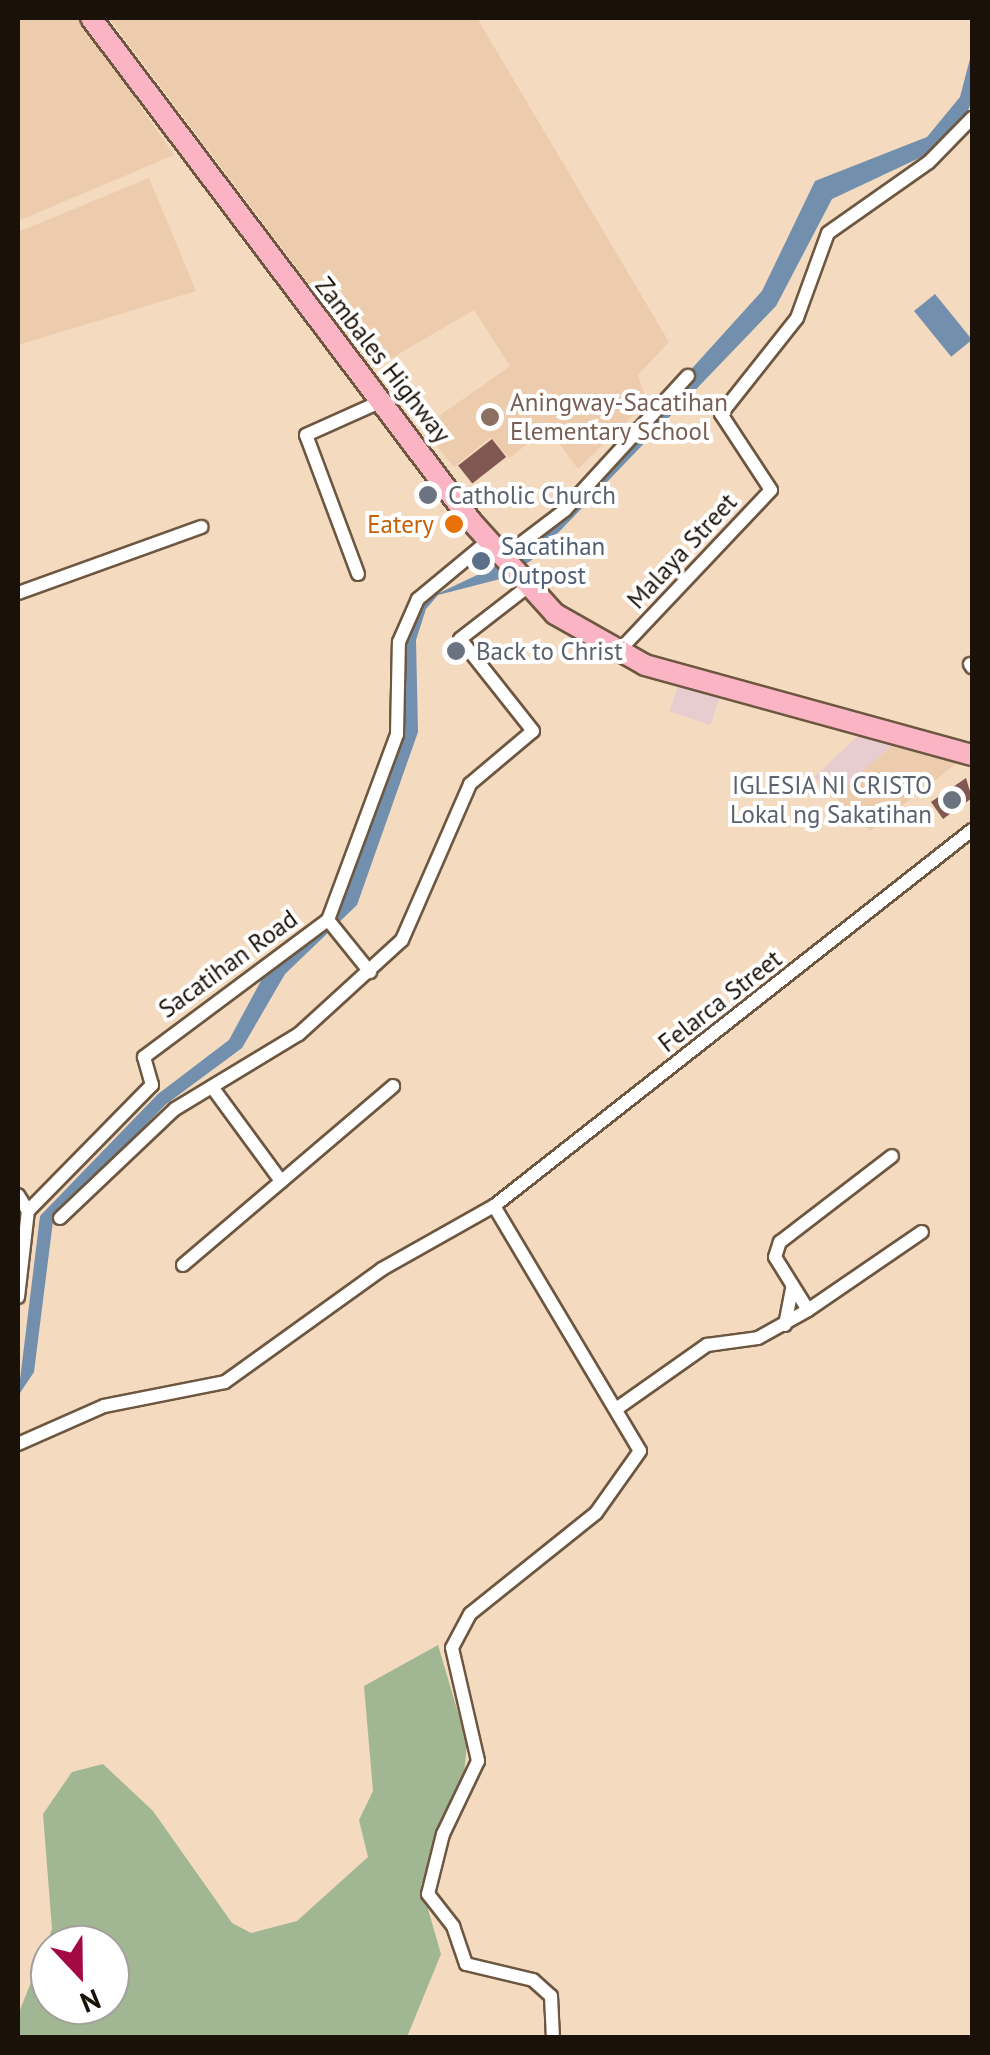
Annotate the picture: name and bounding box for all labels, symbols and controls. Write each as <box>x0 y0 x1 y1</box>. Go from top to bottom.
street label: Zambales Highway <box>309 271 457 449</box>
place label: Aningway-Sacatihan Elementary School <box>510 388 728 447</box>
marker: Aningway-Sacatihan Elementary School <box>479 406 501 428</box>
place label: Catholic Church <box>448 480 617 510</box>
marker: Catholic Church <box>417 484 439 506</box>
street label: Malaya Street <box>621 487 743 615</box>
place label: Eatery <box>367 509 434 539</box>
marker: Eatery <box>443 513 465 535</box>
place label: Sacatihan Outpost <box>501 532 605 591</box>
marker: Sacatihan Outpost <box>470 550 492 572</box>
place label: Back to Christ <box>476 636 623 666</box>
marker: Back to Christ <box>445 640 467 662</box>
place label: IGLESIA NI CRISTO Lokal ng Sakatihan <box>730 771 932 830</box>
marker: IGLESIA NI CRISTO Lokal ng Sakatihan <box>941 789 963 811</box>
street label: Sacatihan Road <box>153 904 303 1024</box>
street label: Felarca Street <box>652 944 788 1058</box>
north arrow <box>30 1925 130 2025</box>
text: N <box>75 1981 106 2022</box>

